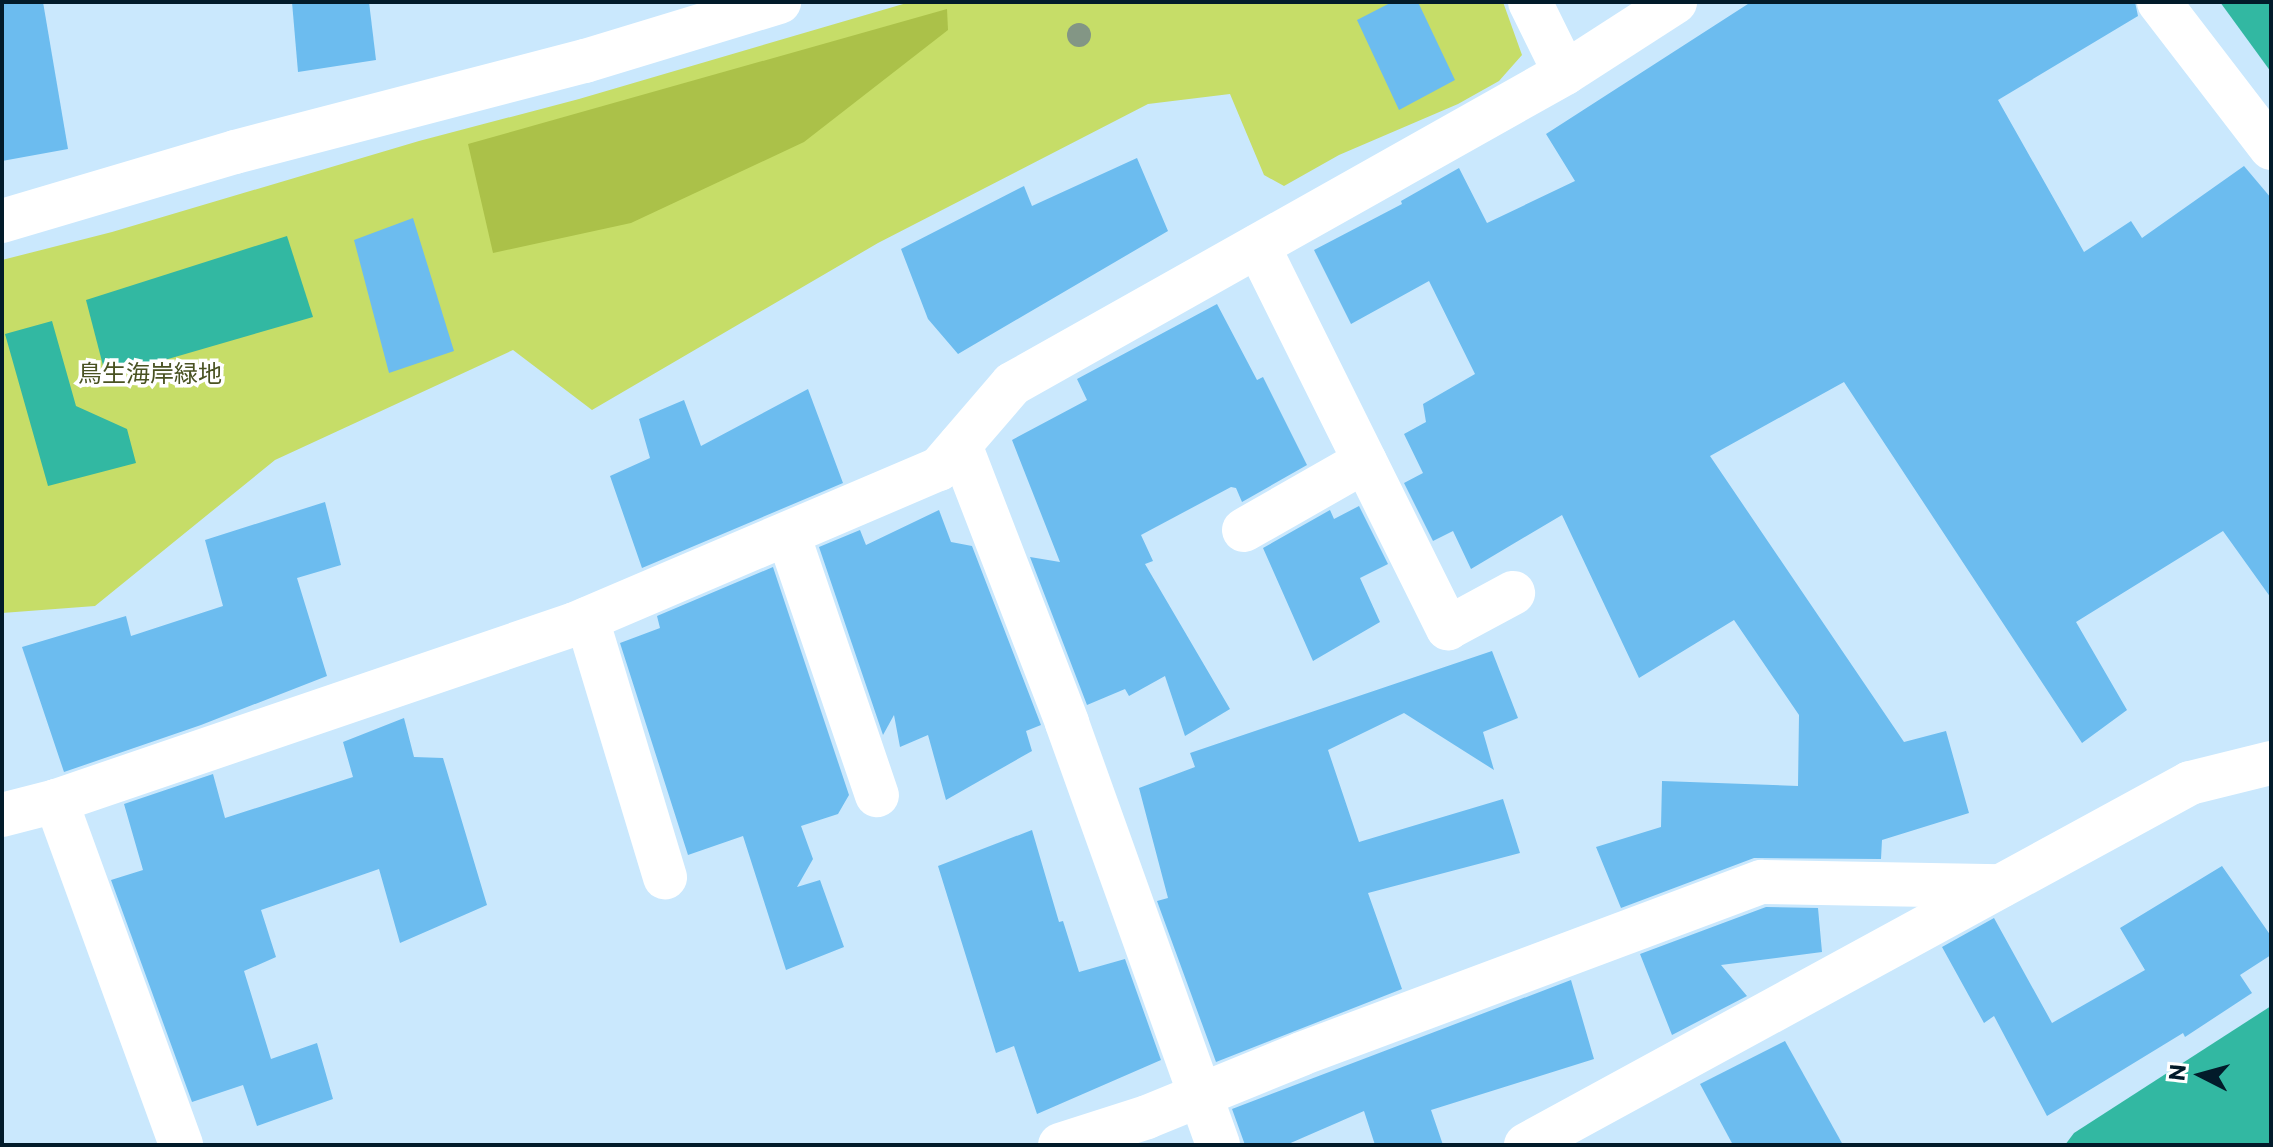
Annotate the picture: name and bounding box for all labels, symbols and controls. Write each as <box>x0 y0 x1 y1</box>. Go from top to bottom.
park label: 鳥生海岸緑地 <box>78 359 222 387</box>
north arrow <box>2161 1035 2241 1115</box>
text: N <box>2162 1063 2191 1082</box>

